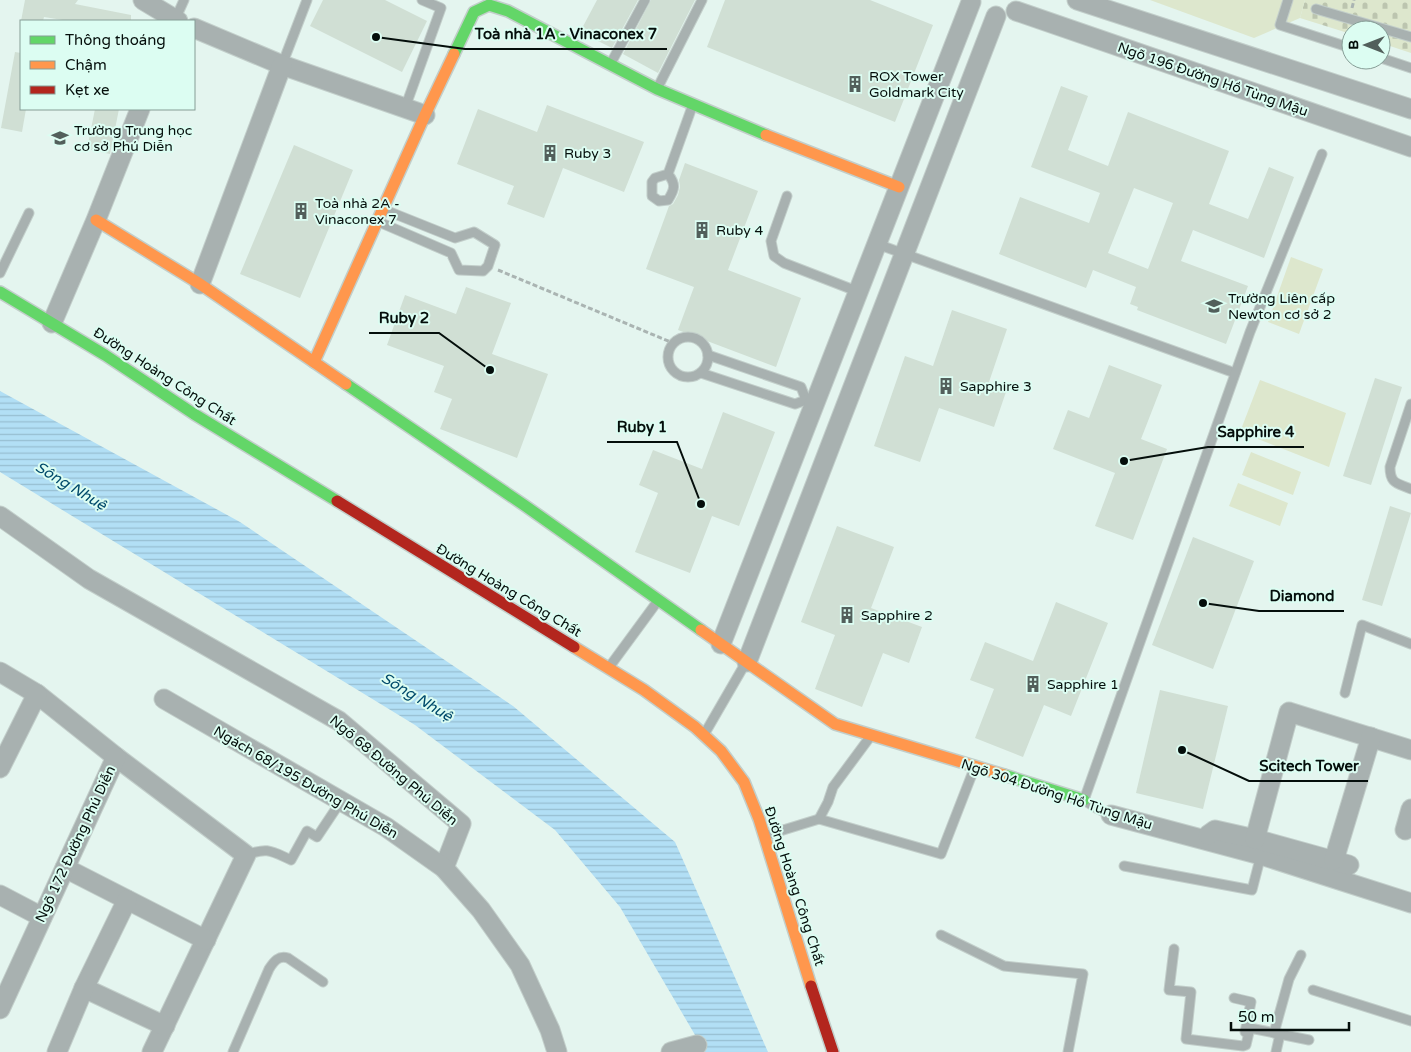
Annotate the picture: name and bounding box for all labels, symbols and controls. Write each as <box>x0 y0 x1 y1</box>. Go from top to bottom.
callout: Toà nhà 1A - Vinaconex 7 <box>465 19 667 49</box>
legend <box>20 20 195 110</box>
north arrow <box>1341 20 1391 70</box>
text: Toà nhà 1A - Vinaconex 7 <box>474 25 657 43</box>
text: Thông thoáng <box>65 31 166 49</box>
street label: Ngõ 196 Đường Hồ Tùng Mậu <box>1115 39 1310 120</box>
text: B <box>1345 40 1362 50</box>
text: Chậm <box>65 56 107 74</box>
place label: ROX Tower Goldmark City <box>869 68 964 101</box>
building icon: ROX Tower Goldmark City <box>845 74 865 94</box>
text: Kẹt xe <box>65 81 110 99</box>
place label: Trường Trung học cơ sở Phú Diễn <box>74 122 192 155</box>
school or university icon: Trường Trung học cơ sở Phú Diễn <box>50 128 70 148</box>
building icon: Ruby 3 <box>540 143 560 163</box>
place label: Ruby 3 <box>564 145 611 162</box>
place label: Toà nhà 2A - Vinaconex 7 <box>315 195 400 228</box>
building icon: Toà nhà 2A - Vinaconex 7 <box>291 201 311 221</box>
building icon: Ruby 4 <box>692 220 712 240</box>
place label: Ruby 4 <box>716 222 763 239</box>
place label: Trường Liên cấp Newton cơ sở 2 <box>1228 290 1335 323</box>
school or university icon: Trường Liên cấp Newton cơ sở 2 <box>1204 296 1224 316</box>
callout: Ruby 2 <box>369 303 439 333</box>
text: Ruby 2 <box>379 309 429 328</box>
street label: Đường Hoàng Công Chất <box>90 324 240 429</box>
building icon: Sapphire 3 <box>936 376 956 396</box>
place label: Sapphire 3 <box>960 378 1032 395</box>
callout: Ruby 1 <box>607 412 677 442</box>
callout: Sapphire 4 <box>1208 417 1304 447</box>
text: Ruby 1 <box>617 418 667 437</box>
text: Sapphire 4 <box>1218 423 1295 442</box>
water label: Sông Nhuệ <box>32 458 111 515</box>
street label: Đường Hoàng Công Chất <box>433 540 585 641</box>
callout: Diamond <box>1259 581 1344 611</box>
text: Diamond <box>1270 587 1334 605</box>
building icon: Sapphire 2 <box>837 605 857 625</box>
place label: Sapphire 2 <box>861 607 933 624</box>
water label: Sông Nhuệ <box>378 669 457 726</box>
building icon: Sapphire 1 <box>1023 674 1043 694</box>
place label: Sapphire 1 <box>1047 676 1119 693</box>
street label: Ngõ 68 Đường Phú Diễn <box>326 712 461 829</box>
street label: Ngách 68/195 Đường Phú Diễn <box>211 723 401 842</box>
callout: Scitech Tower <box>1249 751 1368 781</box>
street label: Ngõ 304 Đường Hồ Tùng Mậu <box>959 755 1155 834</box>
text: Scitech Tower <box>1259 757 1359 775</box>
street label: Ngõ 172 Đường Phú Diễn <box>32 763 119 925</box>
street label: Đường Hoàng Công Chất <box>761 804 829 969</box>
scale bar <box>1231 1000 1348 1032</box>
text: 50 m <box>1238 1008 1275 1026</box>

